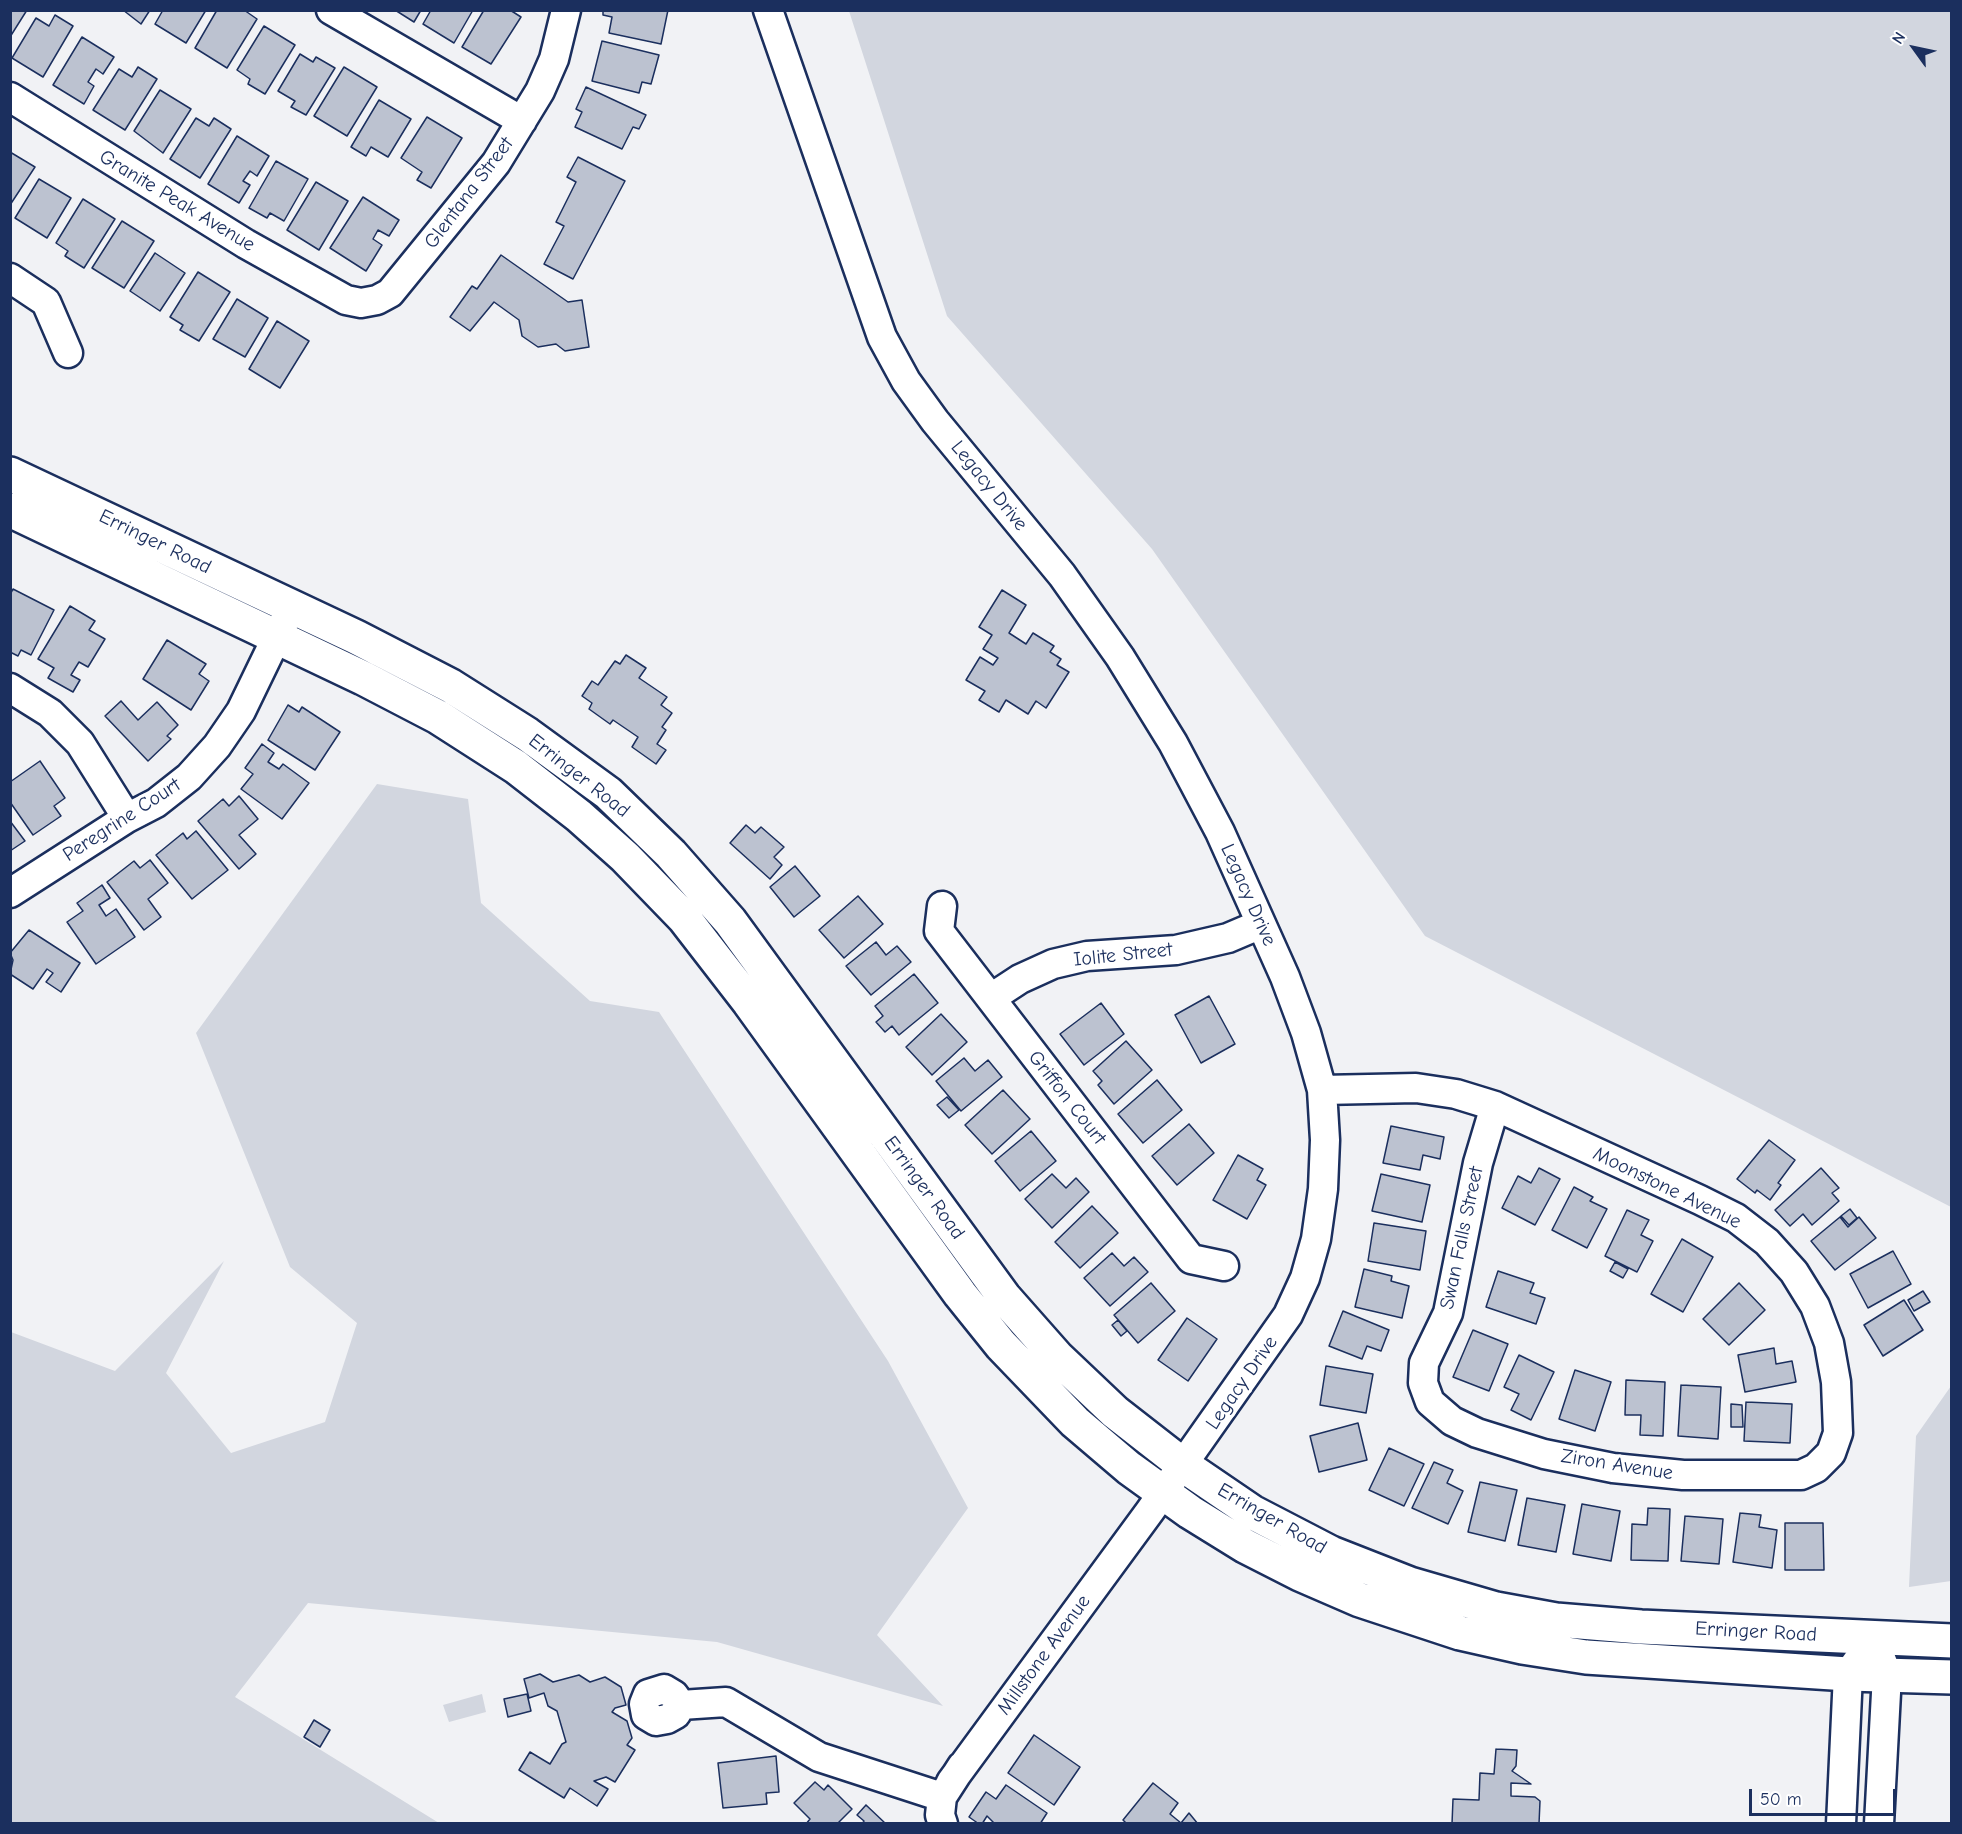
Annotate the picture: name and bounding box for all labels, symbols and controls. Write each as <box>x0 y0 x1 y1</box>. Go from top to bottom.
north arrow <box>1884 18 1944 78</box>
text: N <box>1889 29 1909 47</box>
street label: Glentana Street <box>419 133 519 253</box>
street label: Granite Peak Avenue <box>95 145 259 257</box>
street label: Legacy Drive <box>945 436 1033 536</box>
street label: Erringer Road <box>95 504 215 580</box>
street label: Erringer Road <box>524 729 634 823</box>
street label: Peregrine Court <box>59 773 185 867</box>
street label: Legacy Drive <box>1215 840 1281 950</box>
street label: Iolite Street <box>1072 938 1174 972</box>
street label: Griffon Court <box>1023 1046 1111 1150</box>
street label: Erringer Road <box>878 1132 970 1244</box>
street label: Moonstone Avenue <box>1589 1142 1745 1234</box>
street label: Swan Falls Street <box>1435 1164 1489 1312</box>
street label: Legacy Drive <box>1201 1332 1283 1434</box>
street label: Ziron Avenue <box>1559 1444 1675 1486</box>
street label: Erringer Road <box>1213 1478 1331 1560</box>
street label: Millstone Avenue <box>992 1590 1096 1720</box>
street label: Erringer Road <box>1694 1617 1818 1647</box>
scale bar <box>1752 1777 1899 1815</box>
text: 50 m <box>1760 1789 1802 1810</box>

